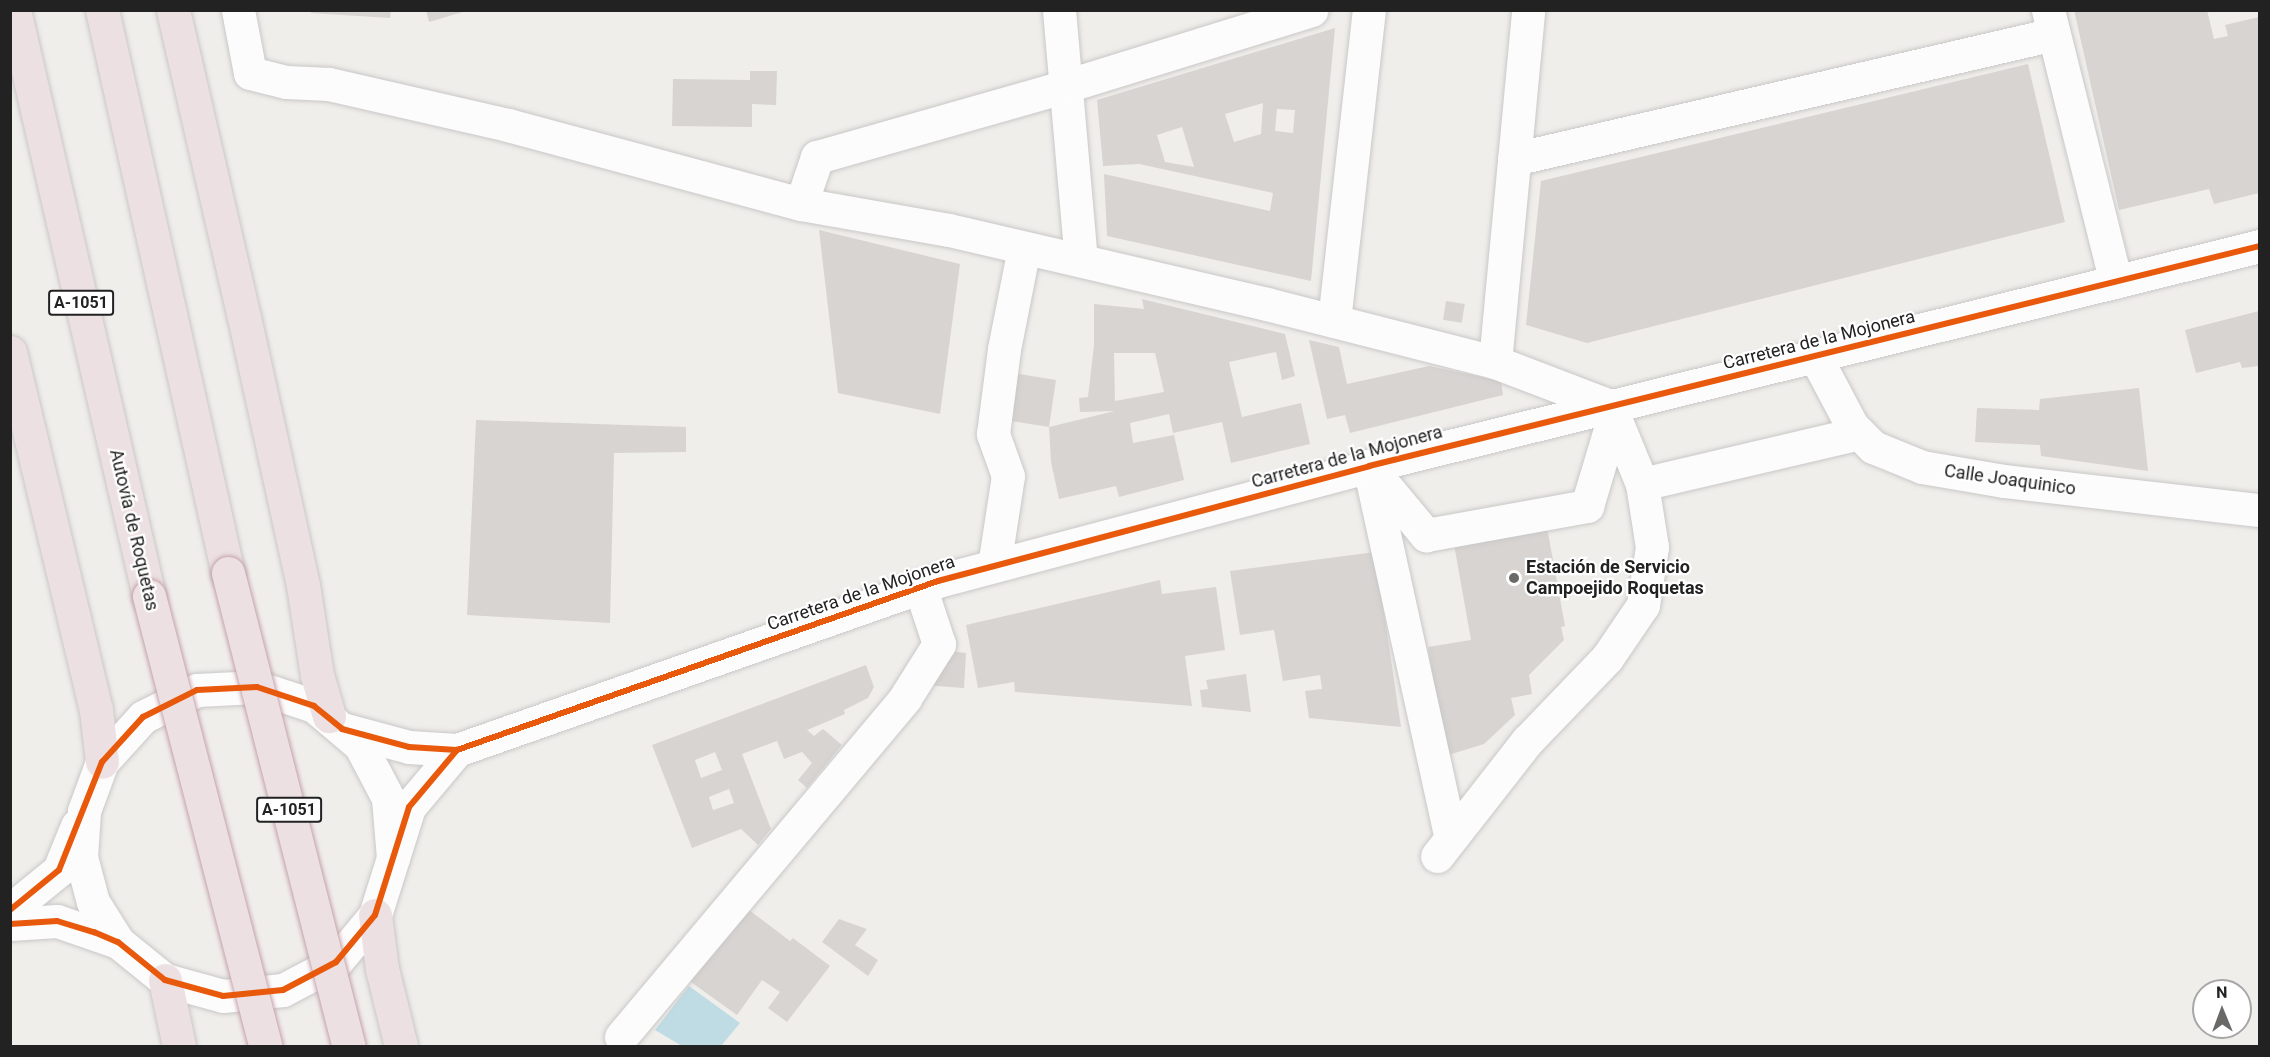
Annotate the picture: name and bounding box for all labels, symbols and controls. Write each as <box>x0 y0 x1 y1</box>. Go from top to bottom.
road number: A-1051 <box>48 290 114 316</box>
street label: Carretera de la Mojonera <box>1721 306 1917 374</box>
street label: Carretera de la Mojonera <box>1249 421 1445 493</box>
street label: Autovía de Roquetas <box>105 447 163 613</box>
street label: Calle Joaquinico <box>1943 460 2077 500</box>
street label: Carretera de la Mojonera <box>764 551 958 635</box>
place label: Estación de Servicio Campoejido Roquetas <box>1526 557 1704 600</box>
marker: Estación de Servicio Campoejido Roquetas <box>1507 571 1521 585</box>
road number: A-1051 <box>256 797 322 823</box>
north arrow <box>2192 979 2252 1039</box>
text: N <box>2216 983 2228 1002</box>

